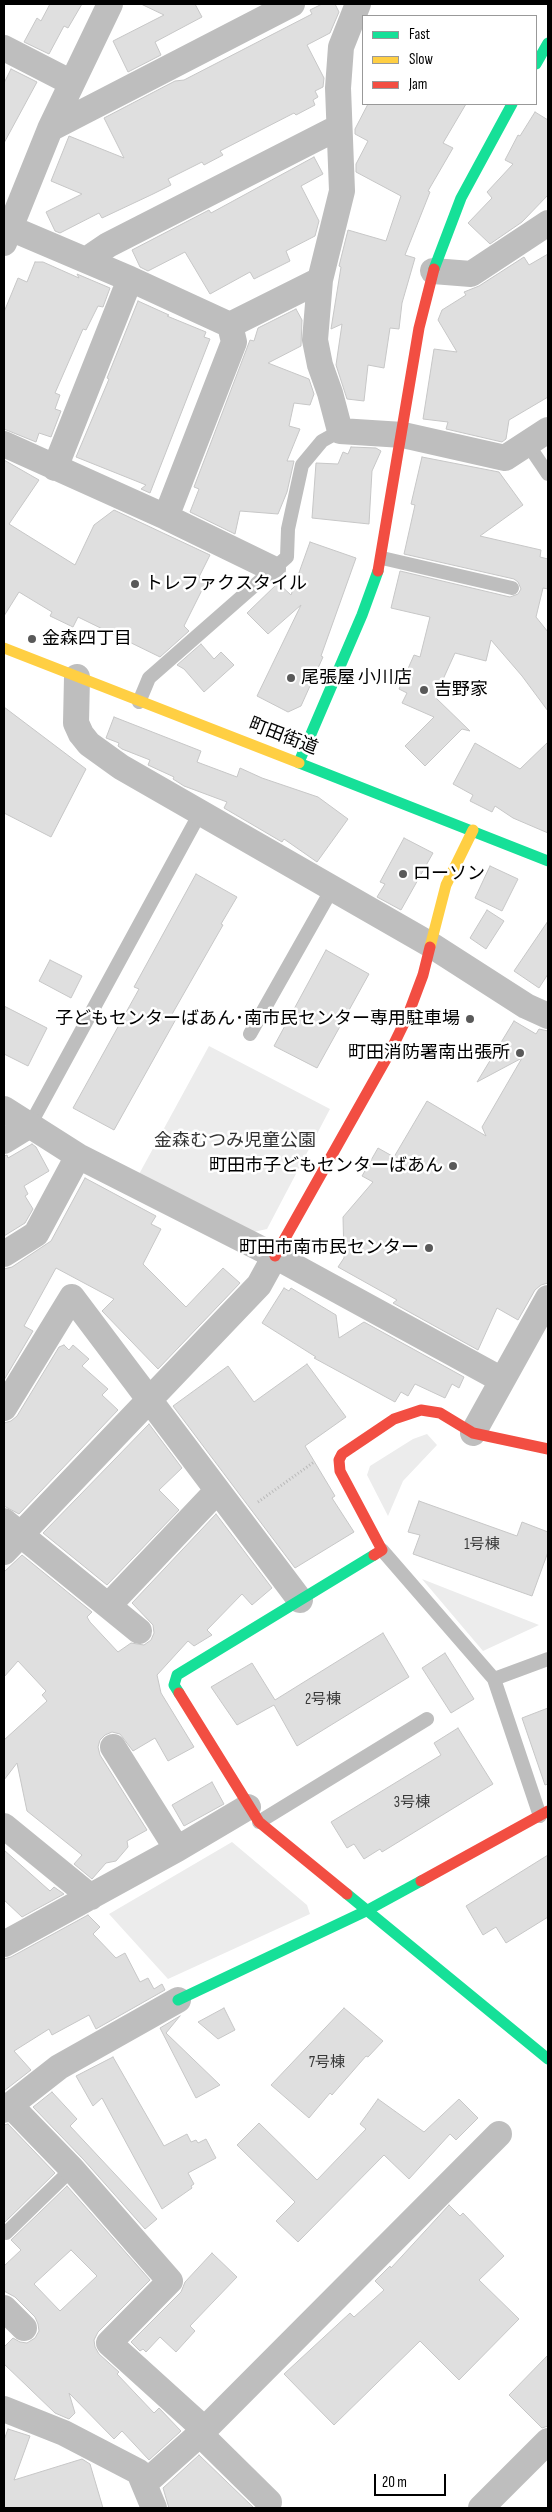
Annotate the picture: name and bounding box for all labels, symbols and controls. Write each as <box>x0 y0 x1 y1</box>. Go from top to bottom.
legend <box>362 15 537 105</box>
text: Fast <box>409 25 430 44</box>
text: Slow <box>409 50 433 69</box>
text: Jam <box>409 75 427 94</box>
place label: トレファクスタイル <box>145 573 307 595</box>
marker: トレファクスタイル <box>129 578 141 590</box>
place label: 金森四丁目 <box>42 628 132 650</box>
marker: 金森四丁目 <box>26 633 38 645</box>
place label: 尾張屋 小川店 <box>301 667 412 689</box>
marker: 尾張屋 小川店 <box>285 672 297 684</box>
place label: 吉野家 <box>434 679 488 701</box>
marker: 吉野家 <box>418 684 430 696</box>
street label: 町田街道 <box>246 714 320 760</box>
place label: ローソン <box>413 863 485 885</box>
marker: ローソン <box>397 868 409 880</box>
place label: 子どもセンターばあん･南市民センター専用駐車場 <box>55 1008 460 1030</box>
marker: 子どもセンターばあん･南市民センター専用駐車場 <box>464 1013 476 1025</box>
place label: 町田消防署南出張所 <box>348 1042 510 1064</box>
marker: 町田消防署南出張所 <box>514 1047 526 1059</box>
park label: 金森むつみ児童公園 <box>154 1130 316 1152</box>
place label: 町田市子どもセンターばあん <box>209 1155 443 1177</box>
marker: 町田市子どもセンターばあん <box>447 1160 459 1172</box>
place label: 町田市南市民センター <box>239 1237 419 1259</box>
marker: 町田市南市民センター <box>423 1242 435 1254</box>
house number: 1号棟 <box>464 1536 500 1554</box>
house number: 2号棟 <box>305 1691 341 1709</box>
house number: 3号棟 <box>394 1794 430 1812</box>
house number: 7号棟 <box>309 2054 345 2072</box>
scale bar <box>377 2464 450 2496</box>
text: 20 m <box>382 2473 407 2492</box>

